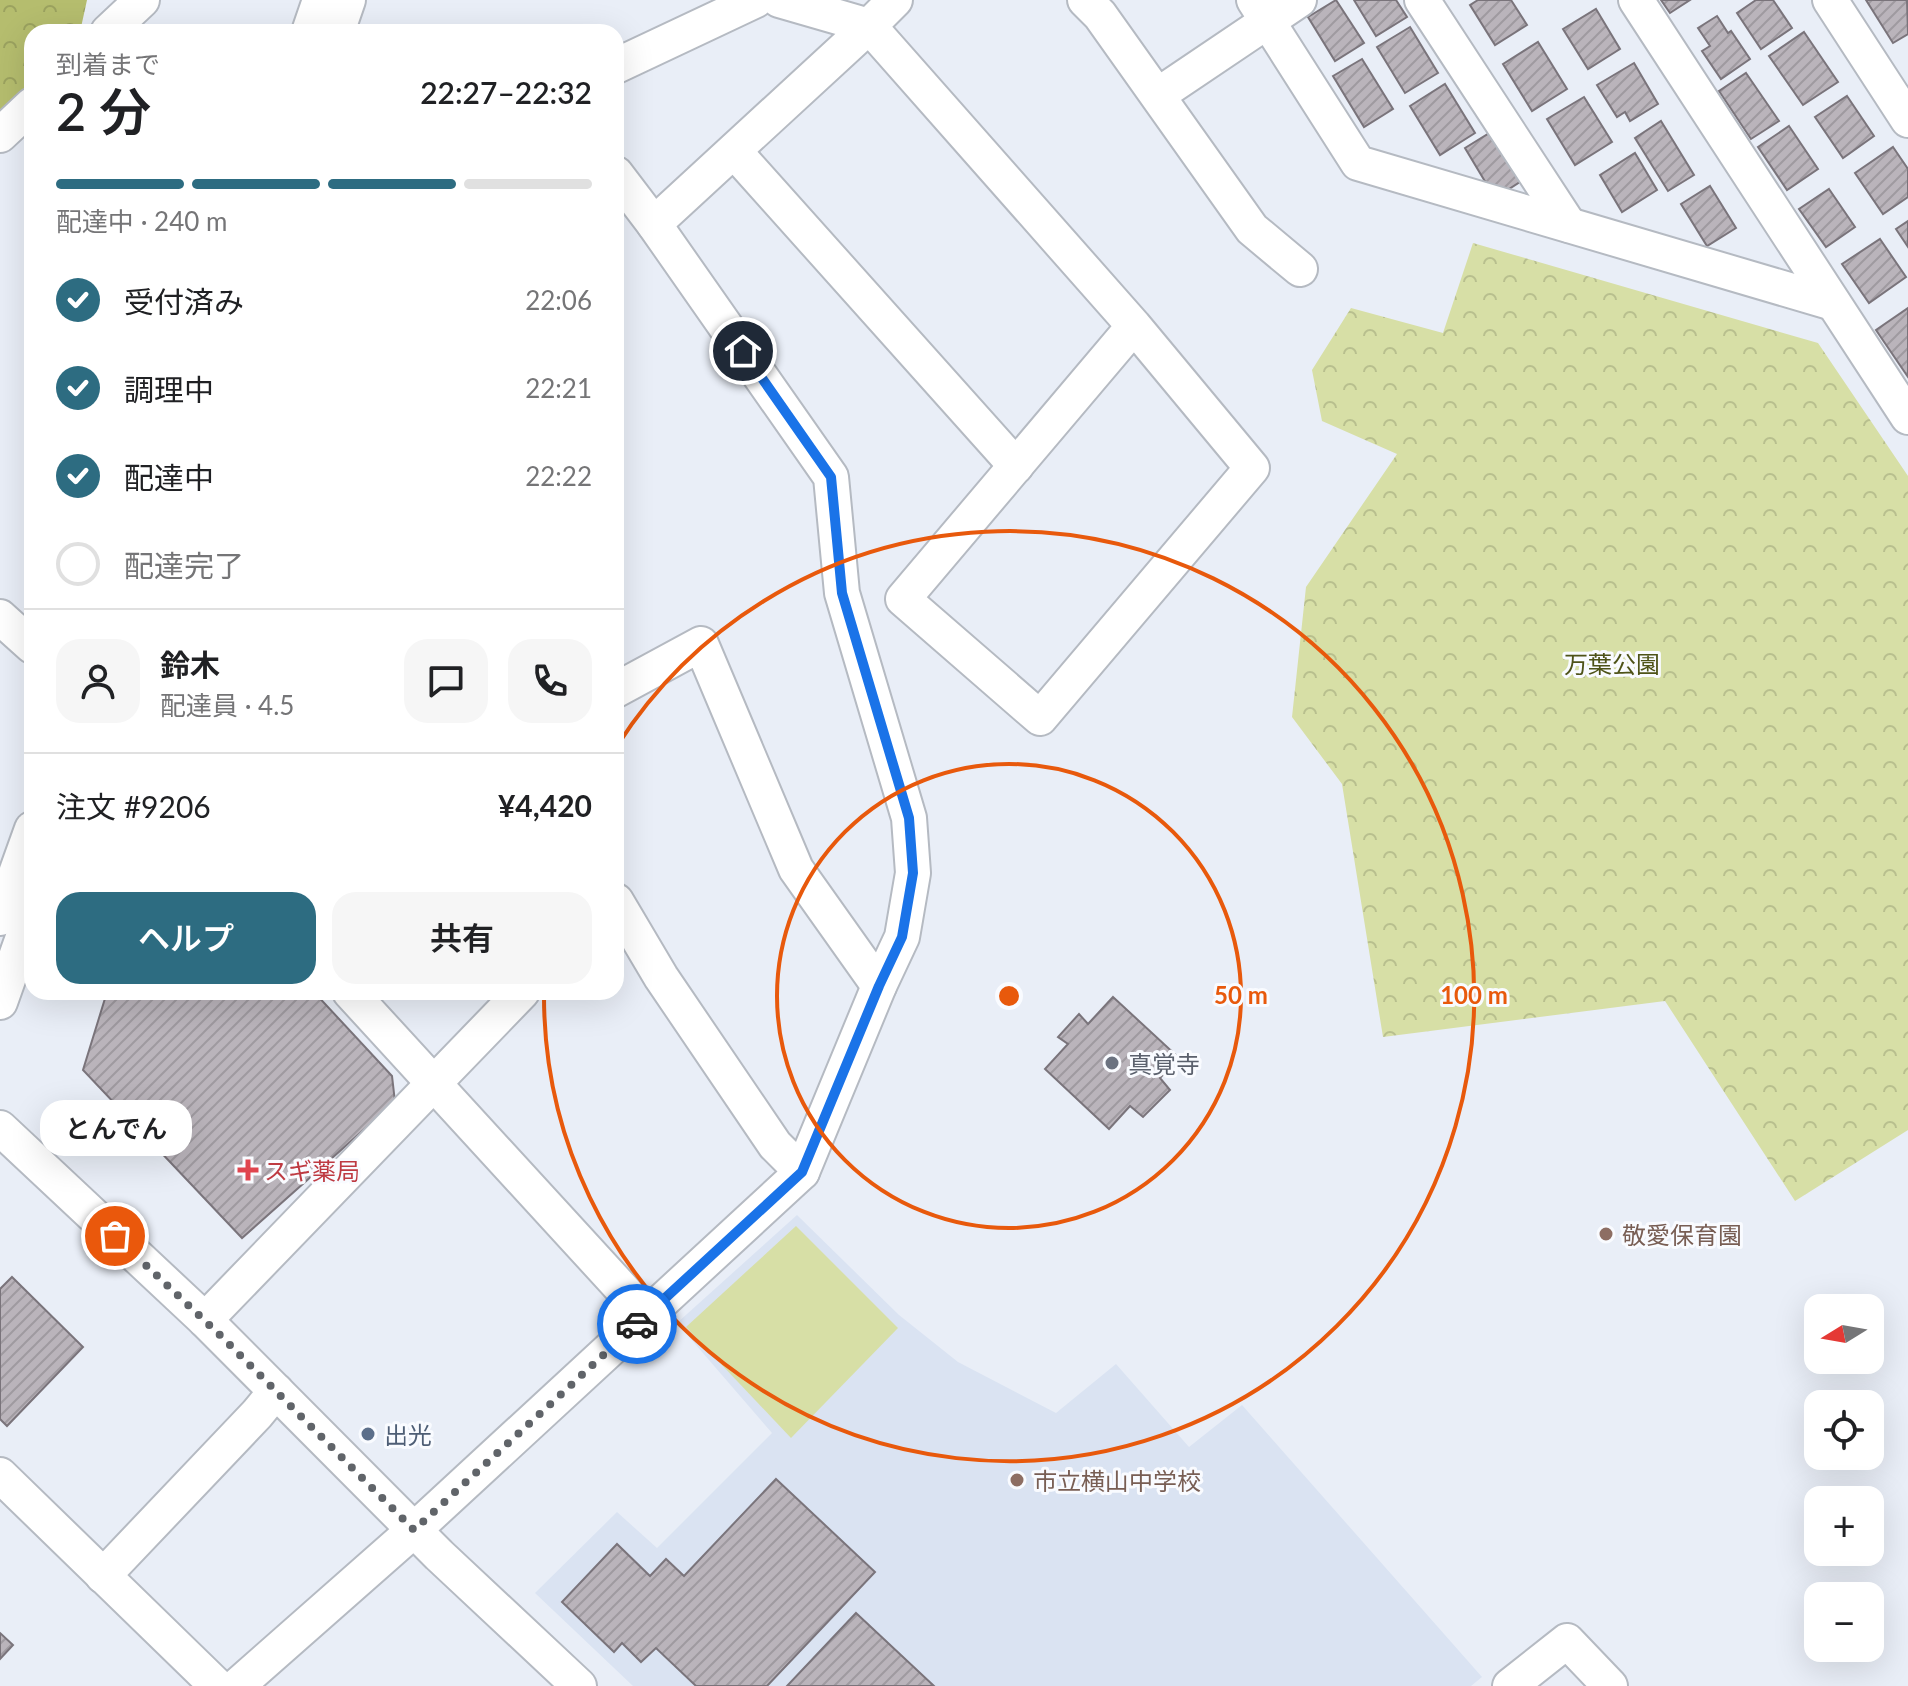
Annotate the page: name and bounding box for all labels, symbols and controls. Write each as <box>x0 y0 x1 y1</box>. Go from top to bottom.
text: 到着まで <box>56 48 160 80</box>
text: 22:27–22:32 <box>420 74 592 110</box>
text: 2 分 <box>56 80 151 142</box>
text: 配達中 · 240 m <box>56 205 227 237</box>
icon: check <box>56 278 100 322</box>
text: 受付済み <box>124 283 244 319</box>
text: 22:06 <box>525 284 592 316</box>
pin <box>709 317 777 385</box>
icon: home <box>721 329 765 373</box>
icon: check <box>56 366 100 410</box>
text: 調理中 <box>124 371 214 407</box>
text: 22:21 <box>525 372 592 404</box>
icon: check <box>56 454 100 498</box>
text: 配達中 <box>124 459 214 495</box>
text: 22:22 <box>525 460 592 492</box>
text: 配達完了 <box>124 547 244 583</box>
button: person <box>56 639 140 723</box>
button: chat <box>404 639 488 723</box>
button: phone <box>508 639 592 723</box>
text: 鈴木 <box>160 646 220 682</box>
park label: 万葉公園 <box>1564 649 1660 678</box>
text: 配達員 · 4.5 <box>160 689 294 721</box>
text: ¥4,420 <box>498 787 592 823</box>
text: 注文 #9206 <box>56 788 211 824</box>
button: ヘルプ <box>56 892 316 984</box>
button: 共有 <box>332 892 592 984</box>
text: 50 m <box>1214 980 1268 1009</box>
text: 100 m <box>1440 980 1508 1009</box>
centre of rings <box>995 982 1023 1010</box>
place label: 真覚寺 <box>1128 1049 1200 1078</box>
marker: 真覚寺 <box>1103 1054 1121 1072</box>
callout: とんでん <box>39 1100 191 1156</box>
text: とんでん <box>65 1112 167 1144</box>
place label: スギ薬局 <box>264 1156 360 1185</box>
marker: スギ薬局 <box>239 1161 257 1179</box>
pin <box>81 1202 149 1270</box>
icon: bag <box>93 1214 137 1258</box>
place label: 敬愛保育園 <box>1622 1220 1742 1249</box>
marker: 敬愛保育園 <box>1597 1225 1615 1243</box>
courier <box>597 1284 677 1364</box>
north arrow <box>1804 1294 1884 1374</box>
map controls <box>1804 1294 1884 1662</box>
icon: car <box>615 1302 659 1346</box>
button: locate <box>1804 1390 1884 1470</box>
place label: 出光 <box>384 1420 432 1449</box>
marker: 出光 <box>359 1425 377 1443</box>
place label: 市立横山中学校 <box>1033 1466 1201 1495</box>
marker: 市立横山中学校 <box>1008 1471 1026 1489</box>
button: + <box>1804 1486 1884 1566</box>
button: − <box>1804 1582 1884 1662</box>

